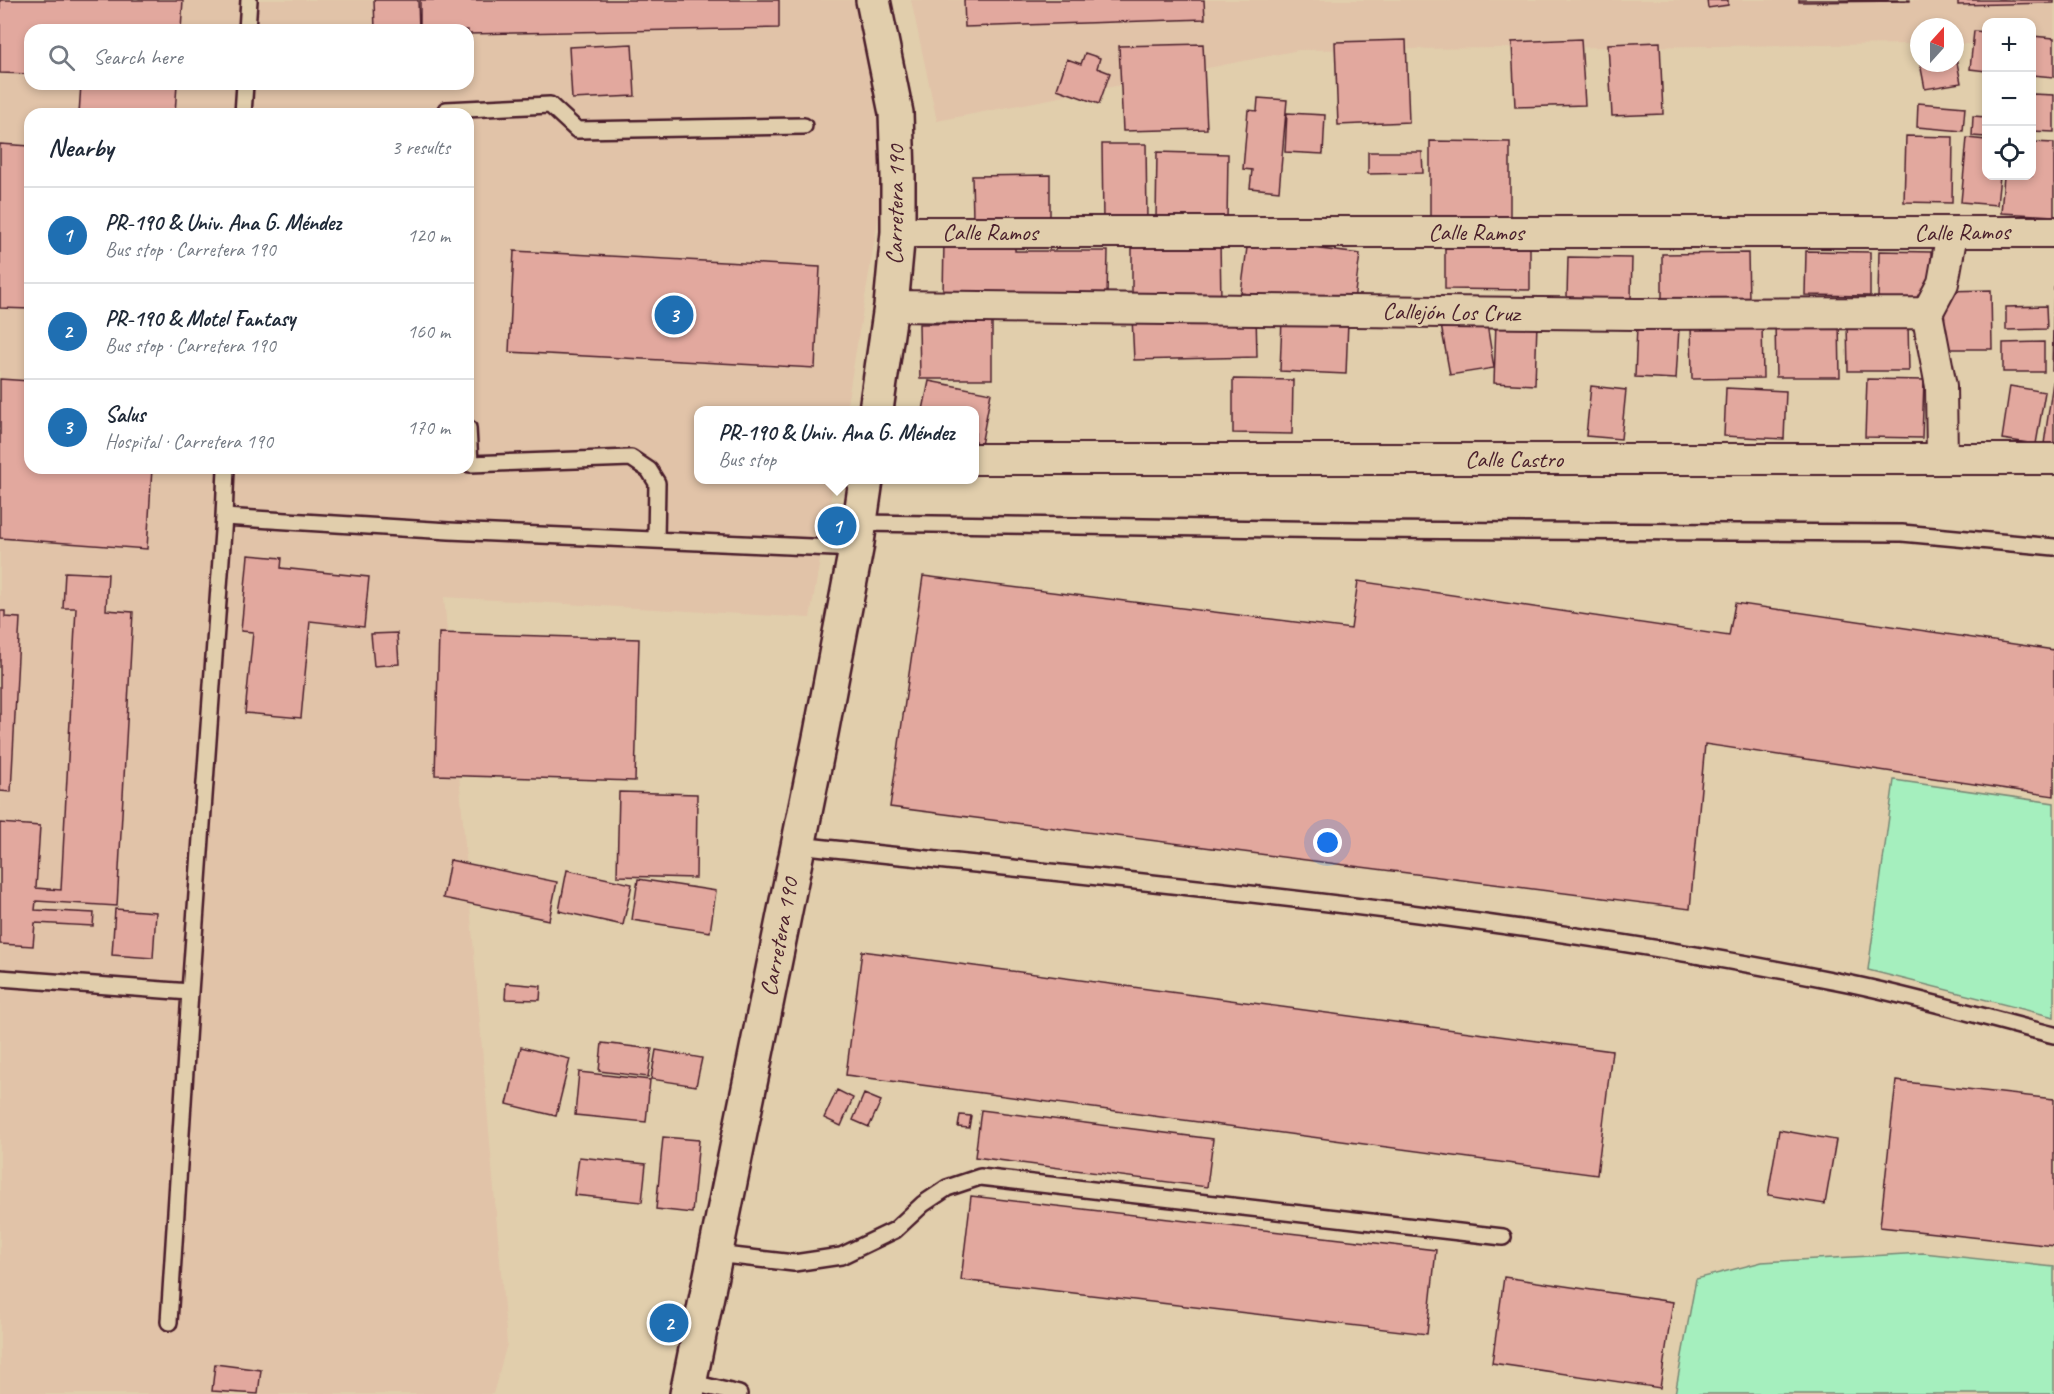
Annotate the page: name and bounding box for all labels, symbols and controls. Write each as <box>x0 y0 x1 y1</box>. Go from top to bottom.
north arrow <box>1910 18 1964 72</box>
map controls <box>1982 18 2036 180</box>
button: + <box>1982 18 2036 72</box>
search box <box>24 24 474 90</box>
icon: search <box>45 41 78 74</box>
text: Search here <box>93 43 183 71</box>
button: − <box>1982 72 2036 126</box>
button: locate <box>1982 126 2036 180</box>
text: Nearby <box>48 131 113 164</box>
text: 3 results <box>391 135 450 160</box>
street label: Carretera 190 <box>879 143 911 265</box>
text: PR-190 & Univ. Ana G. Méndez <box>105 209 341 237</box>
street label: Calle Ramos <box>1914 216 2013 248</box>
street label: Calle Ramos <box>942 217 1041 247</box>
street label: Calle Ramos <box>1428 217 1527 247</box>
text: 1 <box>63 223 72 248</box>
text: 120 m <box>407 223 450 248</box>
text: Bus stop · Carretera 190 <box>105 237 276 262</box>
pin: 3 <box>654 292 694 338</box>
street label: Callejón Los Cruz <box>1382 296 1522 328</box>
text: PR-190 & Motel Fantasy <box>105 305 295 333</box>
text: 2 <box>63 319 72 344</box>
text: 160 m <box>407 319 450 344</box>
text: Bus stop · Carretera 190 <box>105 333 276 358</box>
text: Salus <box>105 401 145 429</box>
popup <box>694 406 979 484</box>
text: 3 <box>63 415 72 440</box>
text: 170 m <box>407 415 450 440</box>
text: PR-190 & Univ. Ana G. Méndez <box>718 419 955 447</box>
text: Hospital · Carretera 190 <box>105 429 273 454</box>
street label: Calle Castro <box>1465 444 1565 474</box>
text: Bus stop <box>718 447 776 472</box>
pin: 1 <box>818 504 856 548</box>
your location <box>1313 828 1342 857</box>
street label: Carretera 190 <box>753 873 806 999</box>
pin: 2 <box>650 1300 688 1346</box>

